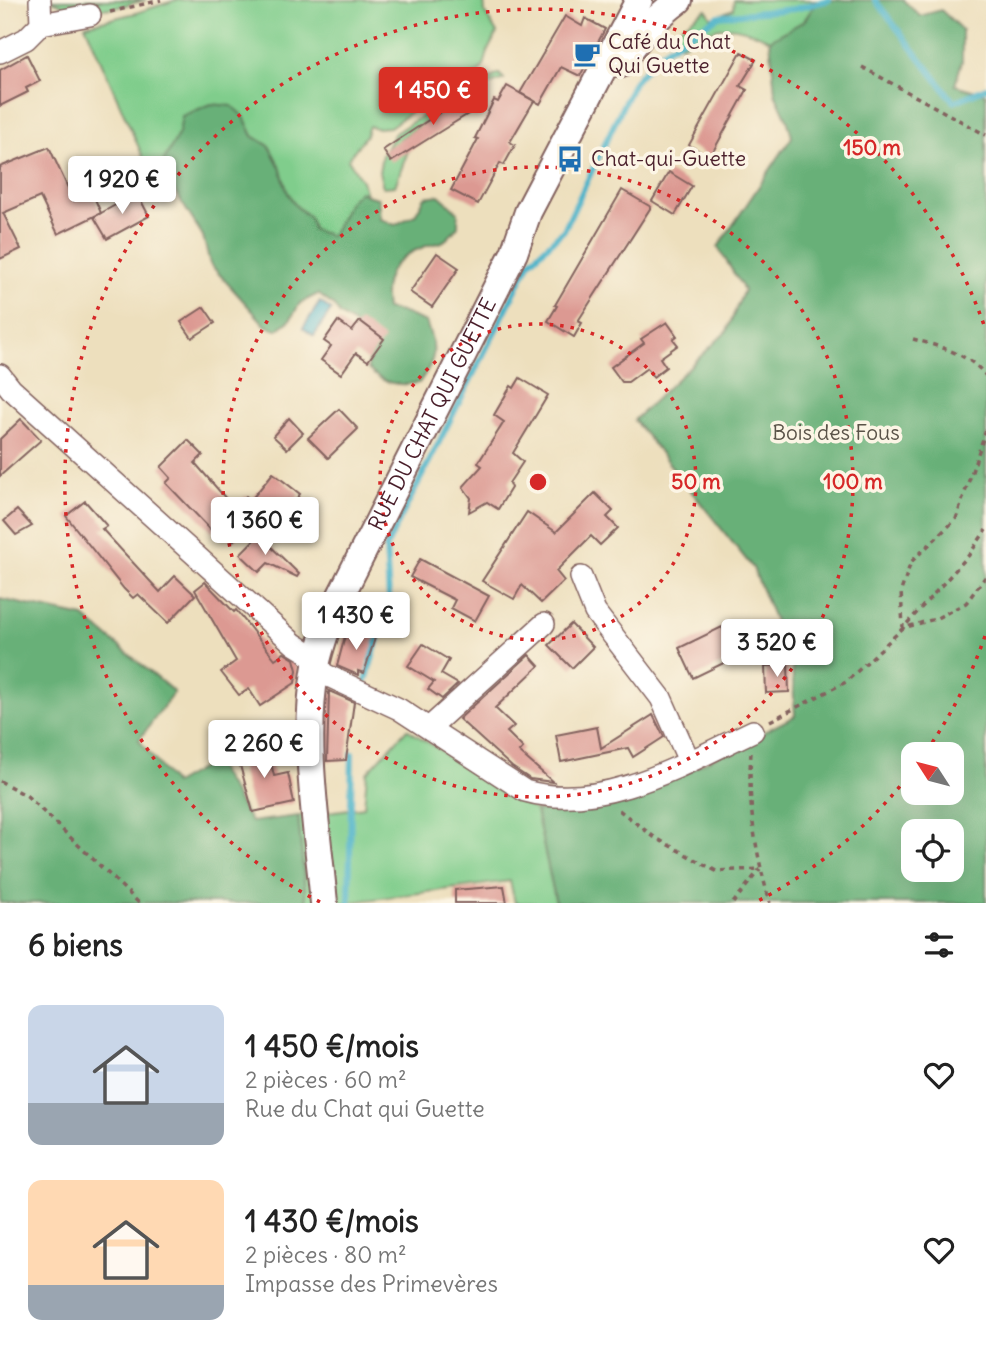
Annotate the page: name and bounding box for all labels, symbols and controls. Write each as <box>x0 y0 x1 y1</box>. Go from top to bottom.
place label: Café du Chat Qui Guette <box>608 28 731 79</box>
cafe icon: Café du Chat Qui Guette <box>572 39 602 69</box>
pin: 1 450 € <box>368 68 498 127</box>
text: 1 450 € <box>395 75 471 104</box>
text: 150 m <box>843 134 901 161</box>
bus stop icon: Chat-qui-Guette <box>555 144 585 174</box>
place label: Chat-qui-Guette <box>591 145 746 172</box>
pin: 1 920 € <box>57 156 187 216</box>
text: 1 920 € <box>84 164 160 193</box>
street label: RUE DU CHAT QUI GUETTE <box>362 293 502 535</box>
park label: Bois des Fous <box>772 419 900 446</box>
text: 50 m <box>671 468 721 495</box>
text: 100 m <box>823 468 883 495</box>
centre of rings <box>526 470 550 494</box>
pin: 1 360 € <box>200 498 330 557</box>
text: 1 360 € <box>227 505 303 534</box>
pin: 1 430 € <box>291 592 421 652</box>
text: 1 430 € <box>318 600 394 629</box>
pin: 3 520 € <box>712 620 842 679</box>
text: 3 520 € <box>737 627 817 656</box>
pin: 2 260 € <box>199 720 329 780</box>
text: 2 260 € <box>224 728 304 757</box>
north arrow <box>901 742 964 805</box>
map controls <box>901 742 964 882</box>
button: locate <box>901 819 964 882</box>
text: 6 biens <box>28 926 123 964</box>
icon: filters <box>920 926 958 964</box>
text: 1 450 €/mois <box>245 1027 419 1065</box>
icon: home <box>84 1033 168 1117</box>
icon: heart <box>920 1056 958 1094</box>
text: 2 pièces · 60 m² <box>245 1065 407 1094</box>
text: Rue du Chat qui Guette <box>245 1094 485 1123</box>
text: 1 430 €/mois <box>245 1202 419 1240</box>
icon: home <box>84 1208 168 1292</box>
icon: heart <box>920 1231 958 1269</box>
text: 2 pièces · 80 m² <box>245 1240 407 1269</box>
text: Impasse des Primevères <box>245 1269 498 1298</box>

